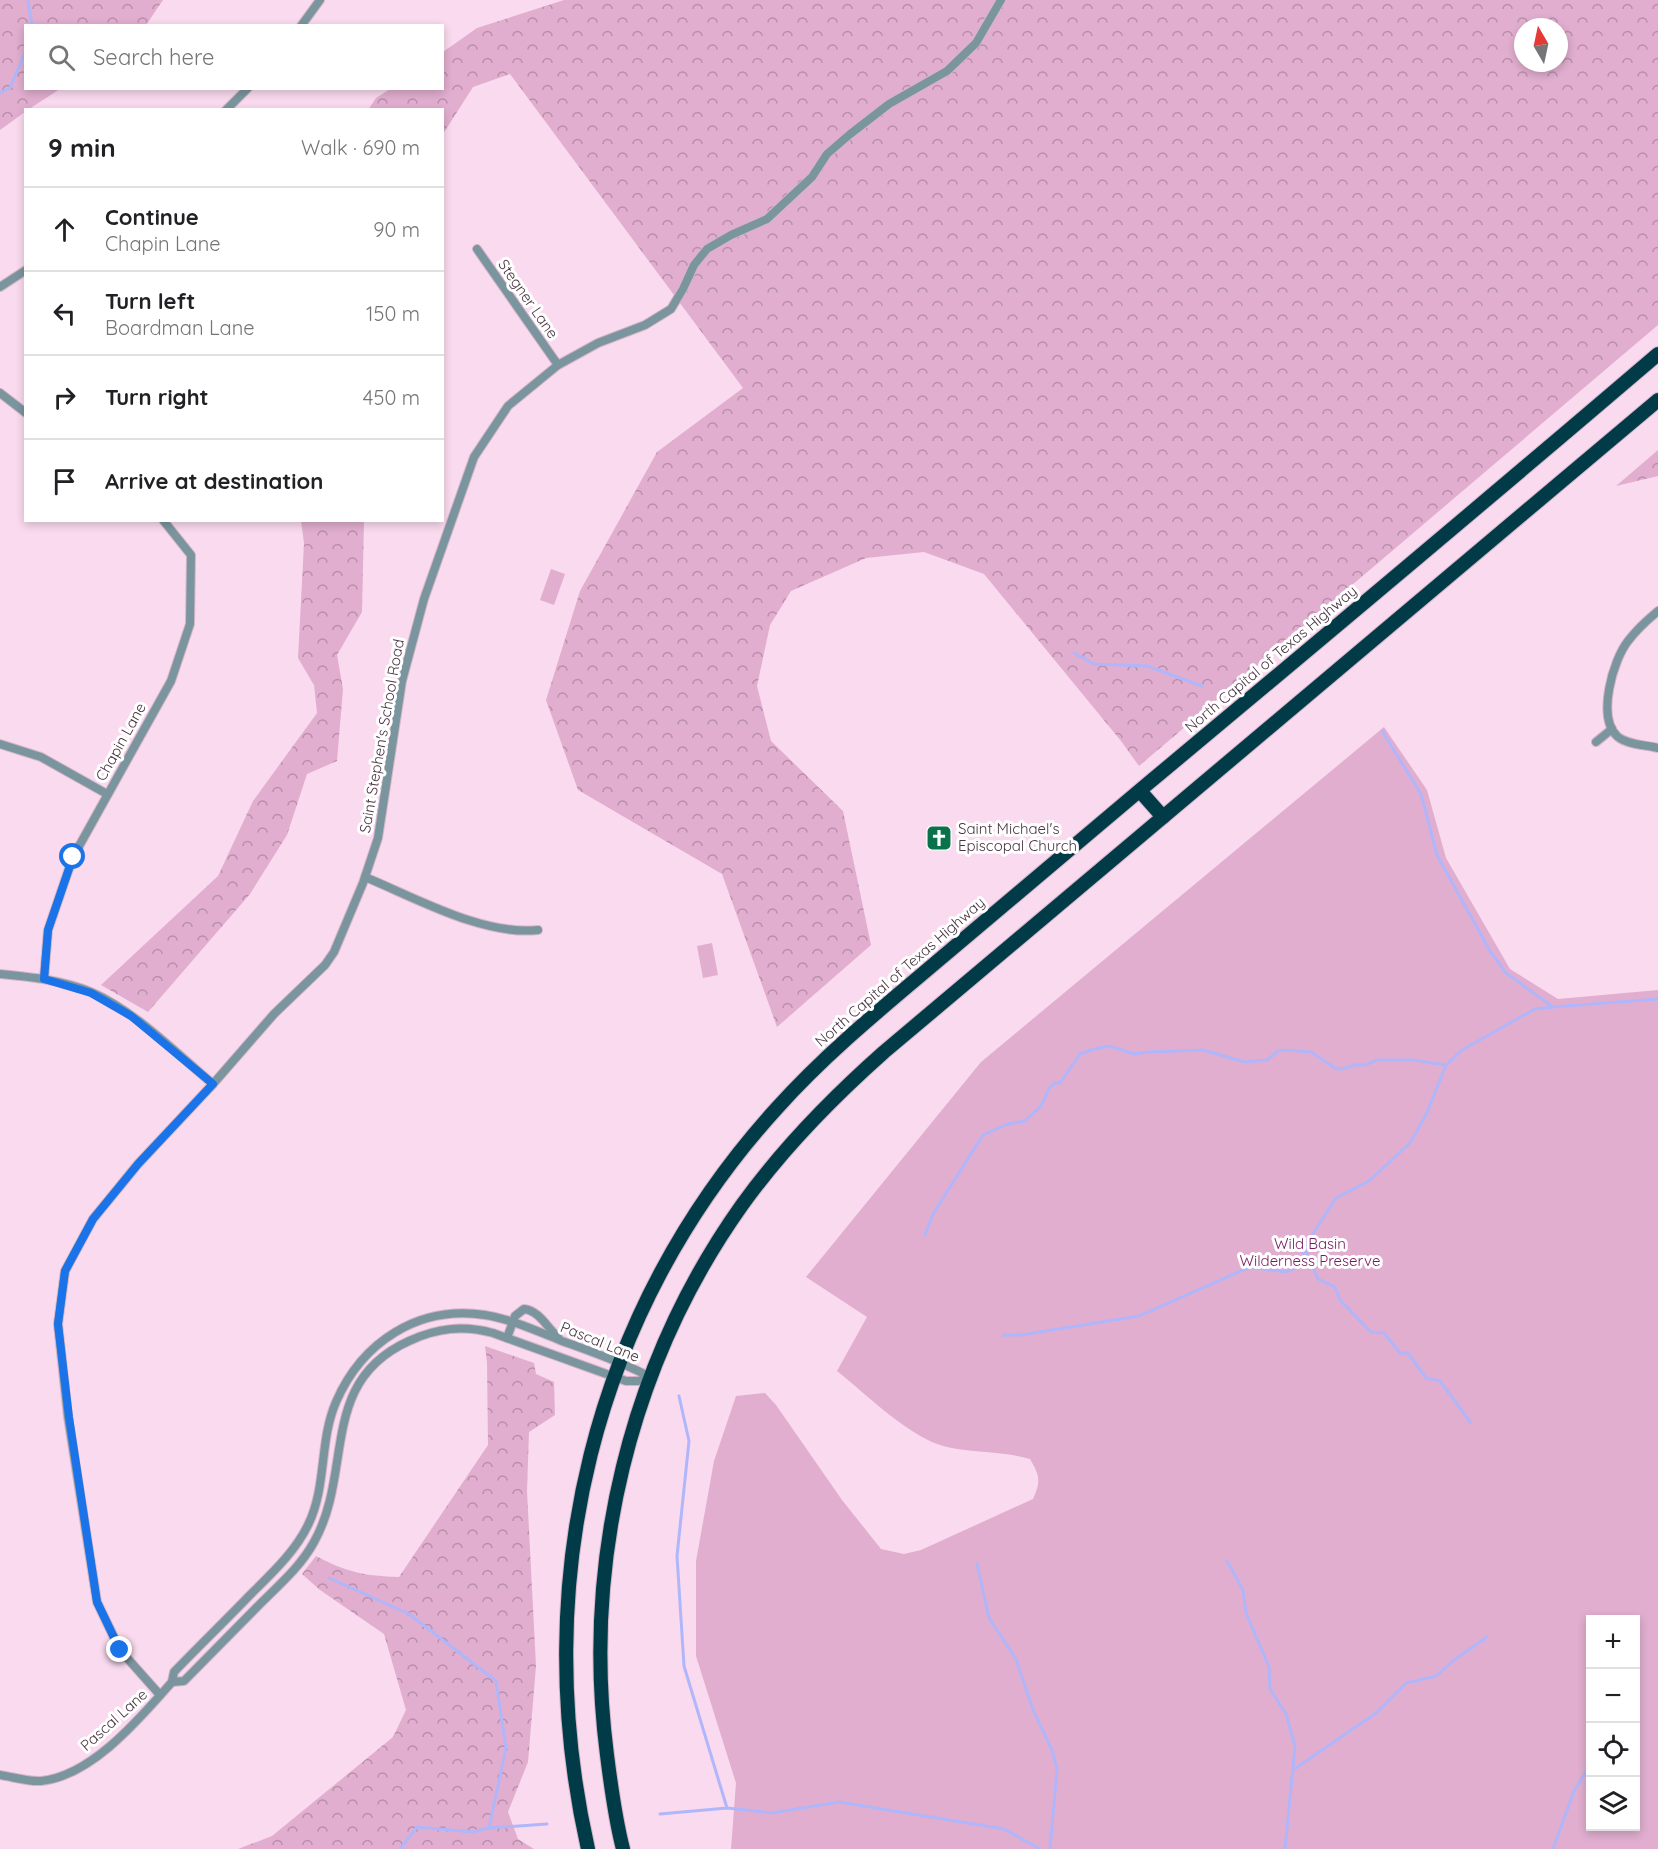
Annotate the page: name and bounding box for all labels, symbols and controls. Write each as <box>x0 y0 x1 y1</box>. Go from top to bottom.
north arrow <box>1514 18 1568 72</box>
search box <box>24 24 444 90</box>
icon: search <box>45 41 78 74</box>
text: Search here <box>93 43 214 71</box>
text: 9 min <box>48 131 116 164</box>
text: Walk · 690 m <box>301 135 420 160</box>
text: Continue <box>105 203 199 231</box>
icon: ahead <box>48 213 81 246</box>
text: 90 m <box>373 217 420 242</box>
text: Chapin Lane <box>105 231 221 256</box>
street label: Stegner Lane <box>494 255 563 342</box>
text: Turn left <box>105 287 195 315</box>
icon: left <box>48 297 81 330</box>
text: 150 m <box>366 301 420 326</box>
text: Boardman Lane <box>105 315 255 340</box>
icon: right <box>48 381 81 414</box>
text: Turn right <box>105 383 209 411</box>
text: 450 m <box>363 385 420 410</box>
icon: arrive <box>48 465 81 498</box>
text: Arrive at destination <box>105 467 323 495</box>
street label: North Capital of Texas Highway <box>1181 581 1361 736</box>
street label: Saint Stephen's School Road <box>355 637 408 835</box>
street label: Chapin Lane <box>91 699 150 784</box>
place label: Saint Michael's Episcopal Church <box>958 819 1077 855</box>
church icon: Saint Michael's Episcopal Church <box>924 823 954 853</box>
route start <box>59 843 85 869</box>
street label: North Capital of Texas Highway <box>811 893 988 1051</box>
park label: Wild Basin Wilderness Preserve <box>1240 1234 1380 1270</box>
street label: Pascal Lane <box>558 1317 643 1366</box>
map controls <box>1586 1615 1640 1831</box>
button: + <box>1586 1615 1640 1669</box>
route end <box>106 1636 132 1662</box>
button: − <box>1586 1669 1640 1723</box>
street label: Pascal Lane <box>76 1685 151 1755</box>
button: locate <box>1586 1723 1640 1777</box>
button: layers <box>1586 1777 1640 1831</box>

